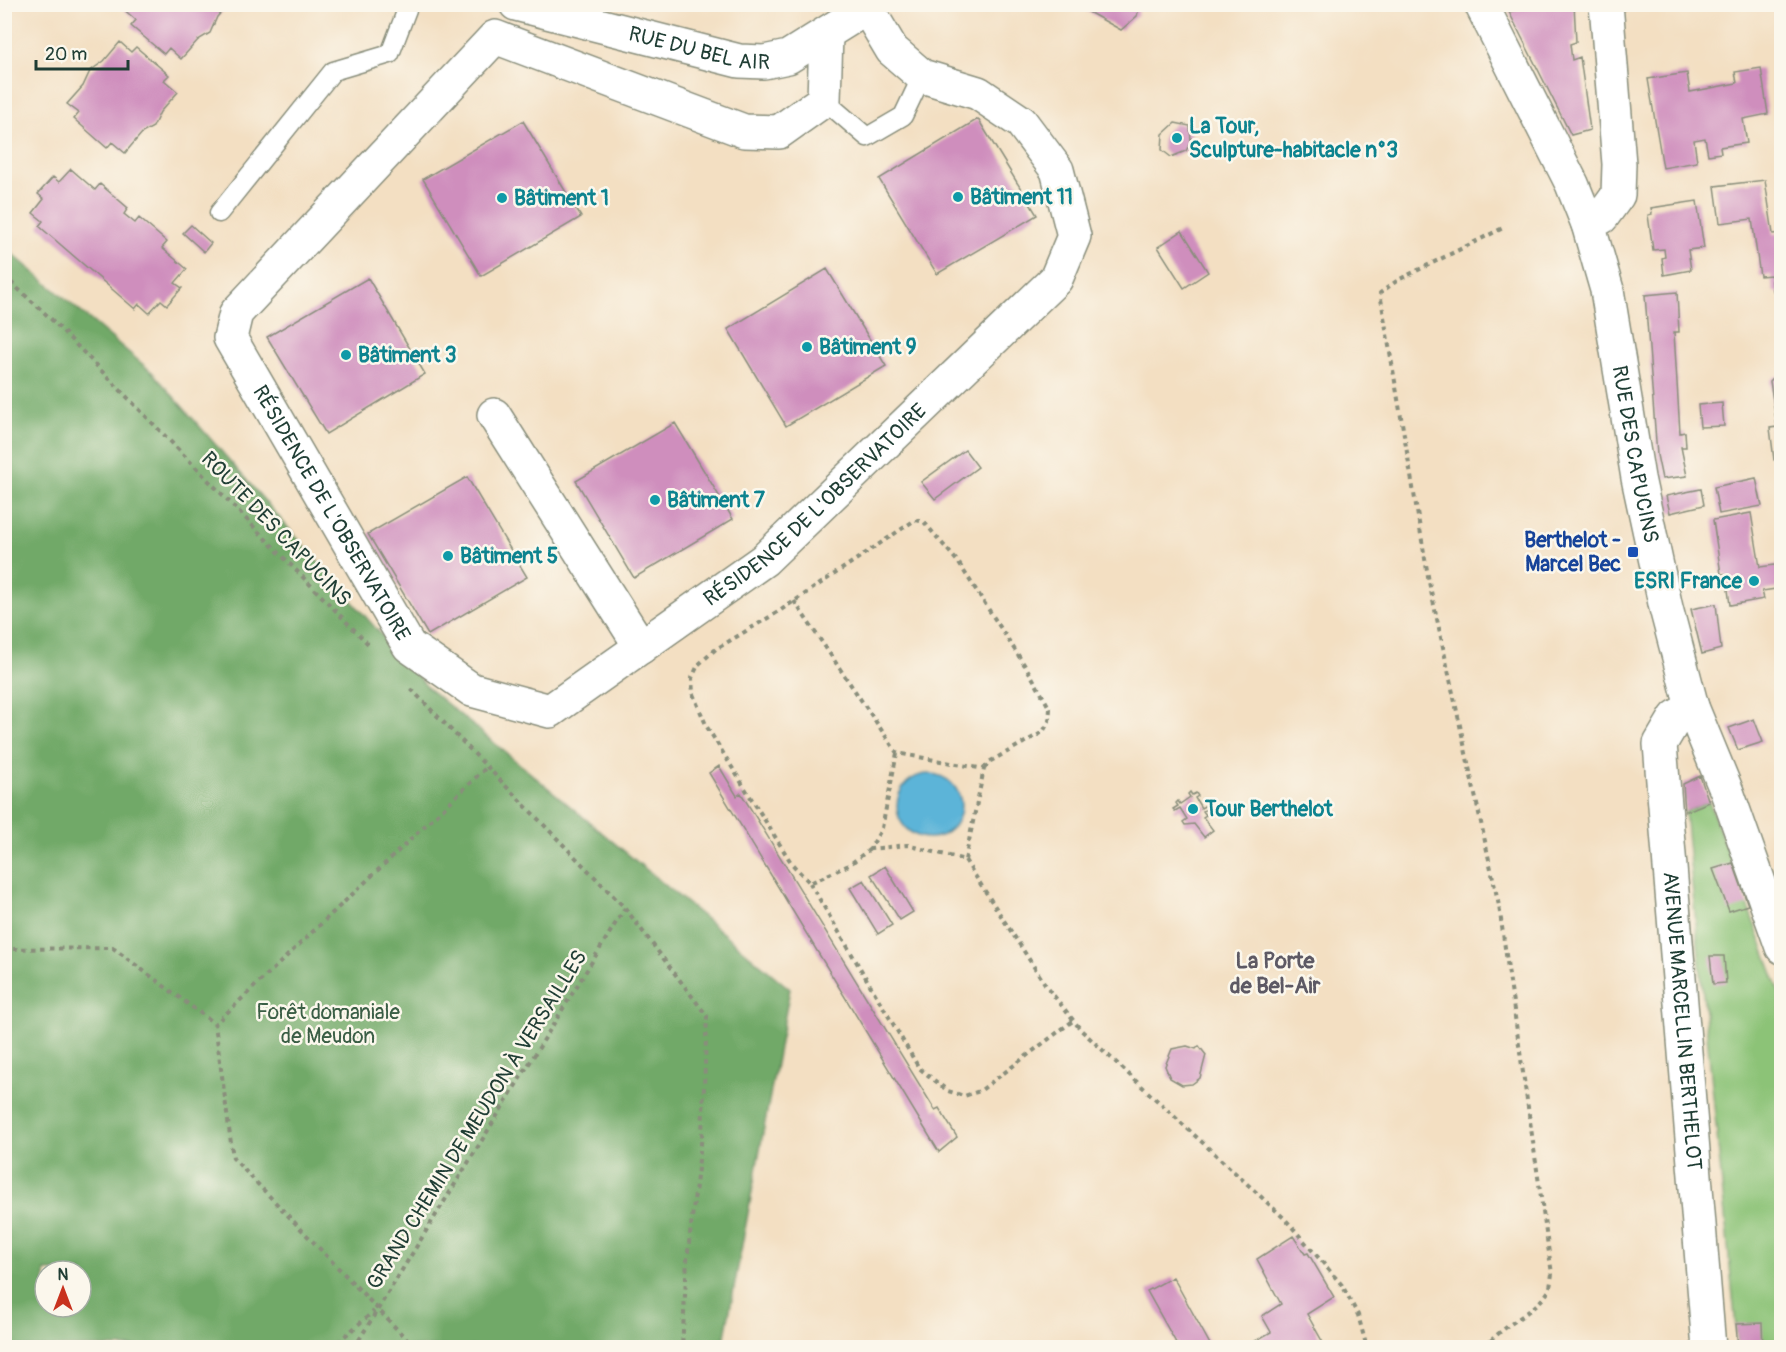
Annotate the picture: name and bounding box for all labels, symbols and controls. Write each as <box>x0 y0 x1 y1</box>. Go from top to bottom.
street label: RUE DU BEL AIR <box>626 20 770 76</box>
scale bar <box>36 33 128 71</box>
text: 20 m <box>45 43 87 66</box>
place label: La Tour, Sculpture-habitacle n°3 <box>1189 113 1398 164</box>
marker: La Tour, Sculpture-habitacle n°3 <box>1170 131 1184 145</box>
place label: Bâtiment 11 <box>970 184 1073 211</box>
place label: Bâtiment 1 <box>514 185 609 212</box>
marker: Bâtiment 11 <box>951 190 965 204</box>
marker: Bâtiment 1 <box>495 191 509 205</box>
place label: Bâtiment 9 <box>819 334 917 361</box>
marker: Bâtiment 9 <box>800 340 814 354</box>
place label: Bâtiment 3 <box>358 342 456 369</box>
marker: Bâtiment 3 <box>339 348 353 362</box>
street label: RUE DES CAPUCINS <box>1606 363 1665 545</box>
street label: RÉSIDENCE DE L'OBSERVATOIRE <box>247 380 417 646</box>
street label: RÉSIDENCE DE L'OBSERVATOIRE <box>698 397 932 612</box>
street label: ROUTE DES CAPUCINS <box>195 446 357 612</box>
place label: Bâtiment 7 <box>667 487 766 514</box>
marker: Bâtiment 7 <box>648 493 662 507</box>
place label: Berthelot - Marcel Bec <box>1524 527 1621 578</box>
place label: Bâtiment 5 <box>460 543 558 570</box>
marker: Berthelot - Marcel Bec <box>1626 545 1640 559</box>
marker: Bâtiment 5 <box>441 549 455 563</box>
place label: ESRI France <box>1634 568 1743 595</box>
marker: ESRI France <box>1747 574 1761 588</box>
place label: Tour Berthelot <box>1204 796 1333 823</box>
marker: Tour Berthelot <box>1186 802 1200 816</box>
street label: AVENUE MARCELLIN BERTHELOT <box>1657 871 1708 1171</box>
street label: GRAND CHEMIN DE MEUDON À VERSAILLES <box>361 945 593 1295</box>
district label: La Porte de Bel-Air <box>1230 947 1321 1000</box>
park label: Forêt domaniale de Meudon <box>256 999 400 1050</box>
north arrow <box>33 1259 93 1319</box>
text: N <box>58 1265 69 1285</box>

